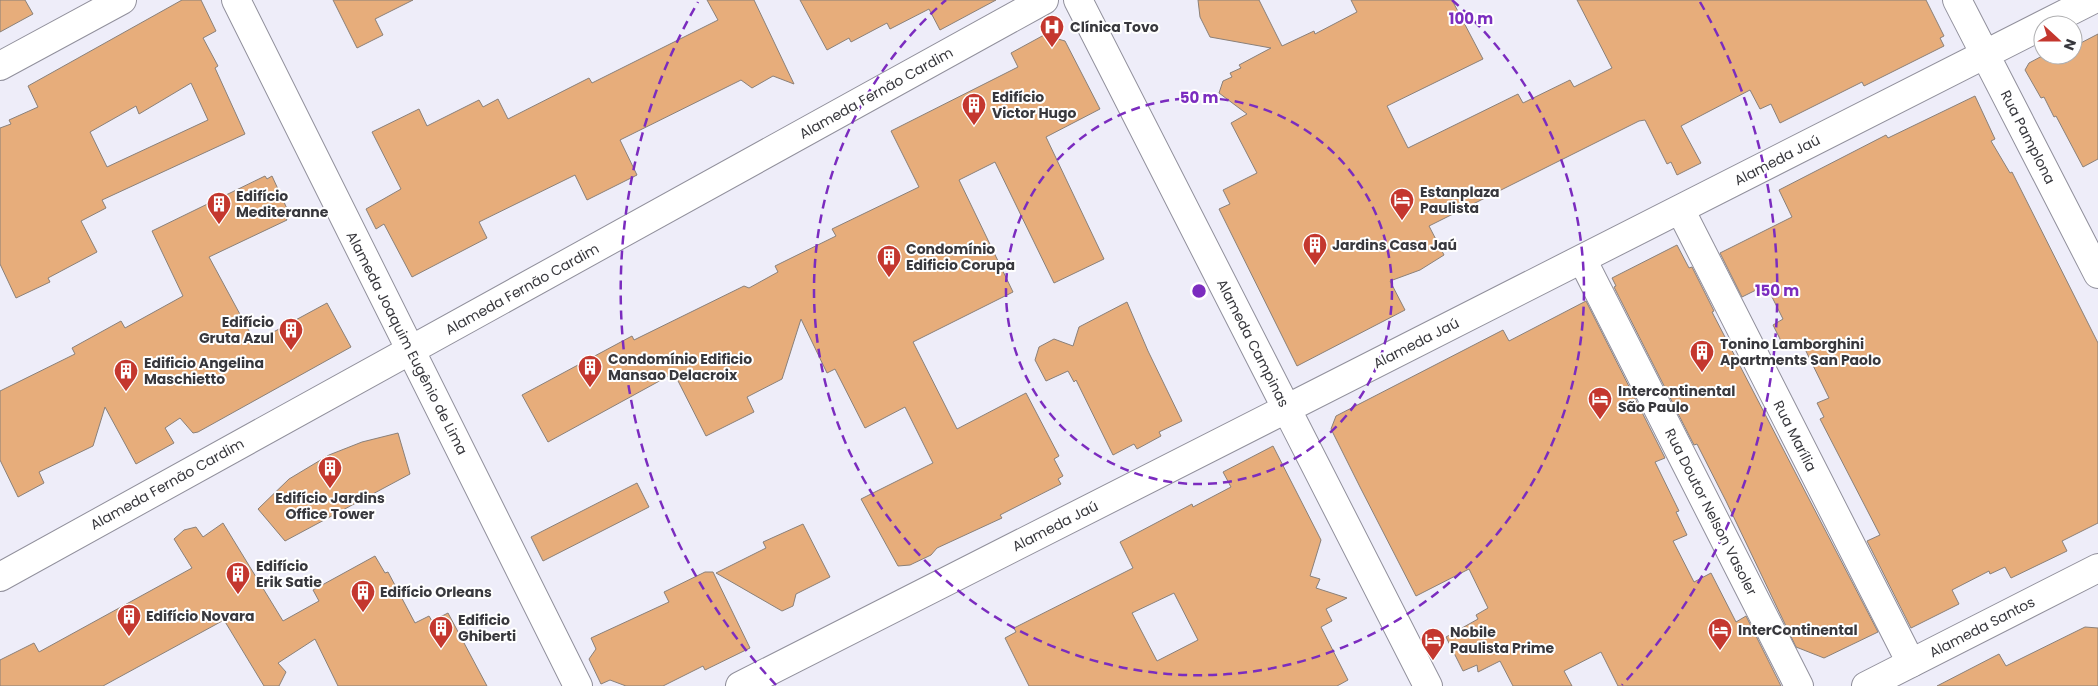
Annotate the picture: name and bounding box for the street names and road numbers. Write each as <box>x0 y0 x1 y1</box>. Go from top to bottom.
street label: Alameda Fernão Cardim <box>795 42 957 144</box>
street label: Rua Pamplona <box>1996 87 2060 187</box>
street label: Alameda Jaú <box>1731 130 1823 190</box>
street label: Alameda Joaquim Eugênio de Lima <box>342 228 472 458</box>
street label: Alameda Fernão Cardim <box>441 238 603 340</box>
street label: Alameda Campinas <box>1212 275 1294 411</box>
street label: Alameda Jaú <box>1370 313 1462 373</box>
street label: Rua Marília <box>1769 397 1821 475</box>
street label: Rua Doutor Nelson Vasoler <box>1660 425 1762 599</box>
street label: Alameda Fernão Cardim <box>86 433 248 535</box>
street label: Alameda Jaú <box>1009 496 1101 556</box>
street label: Alameda Santos <box>1926 592 2038 662</box>

